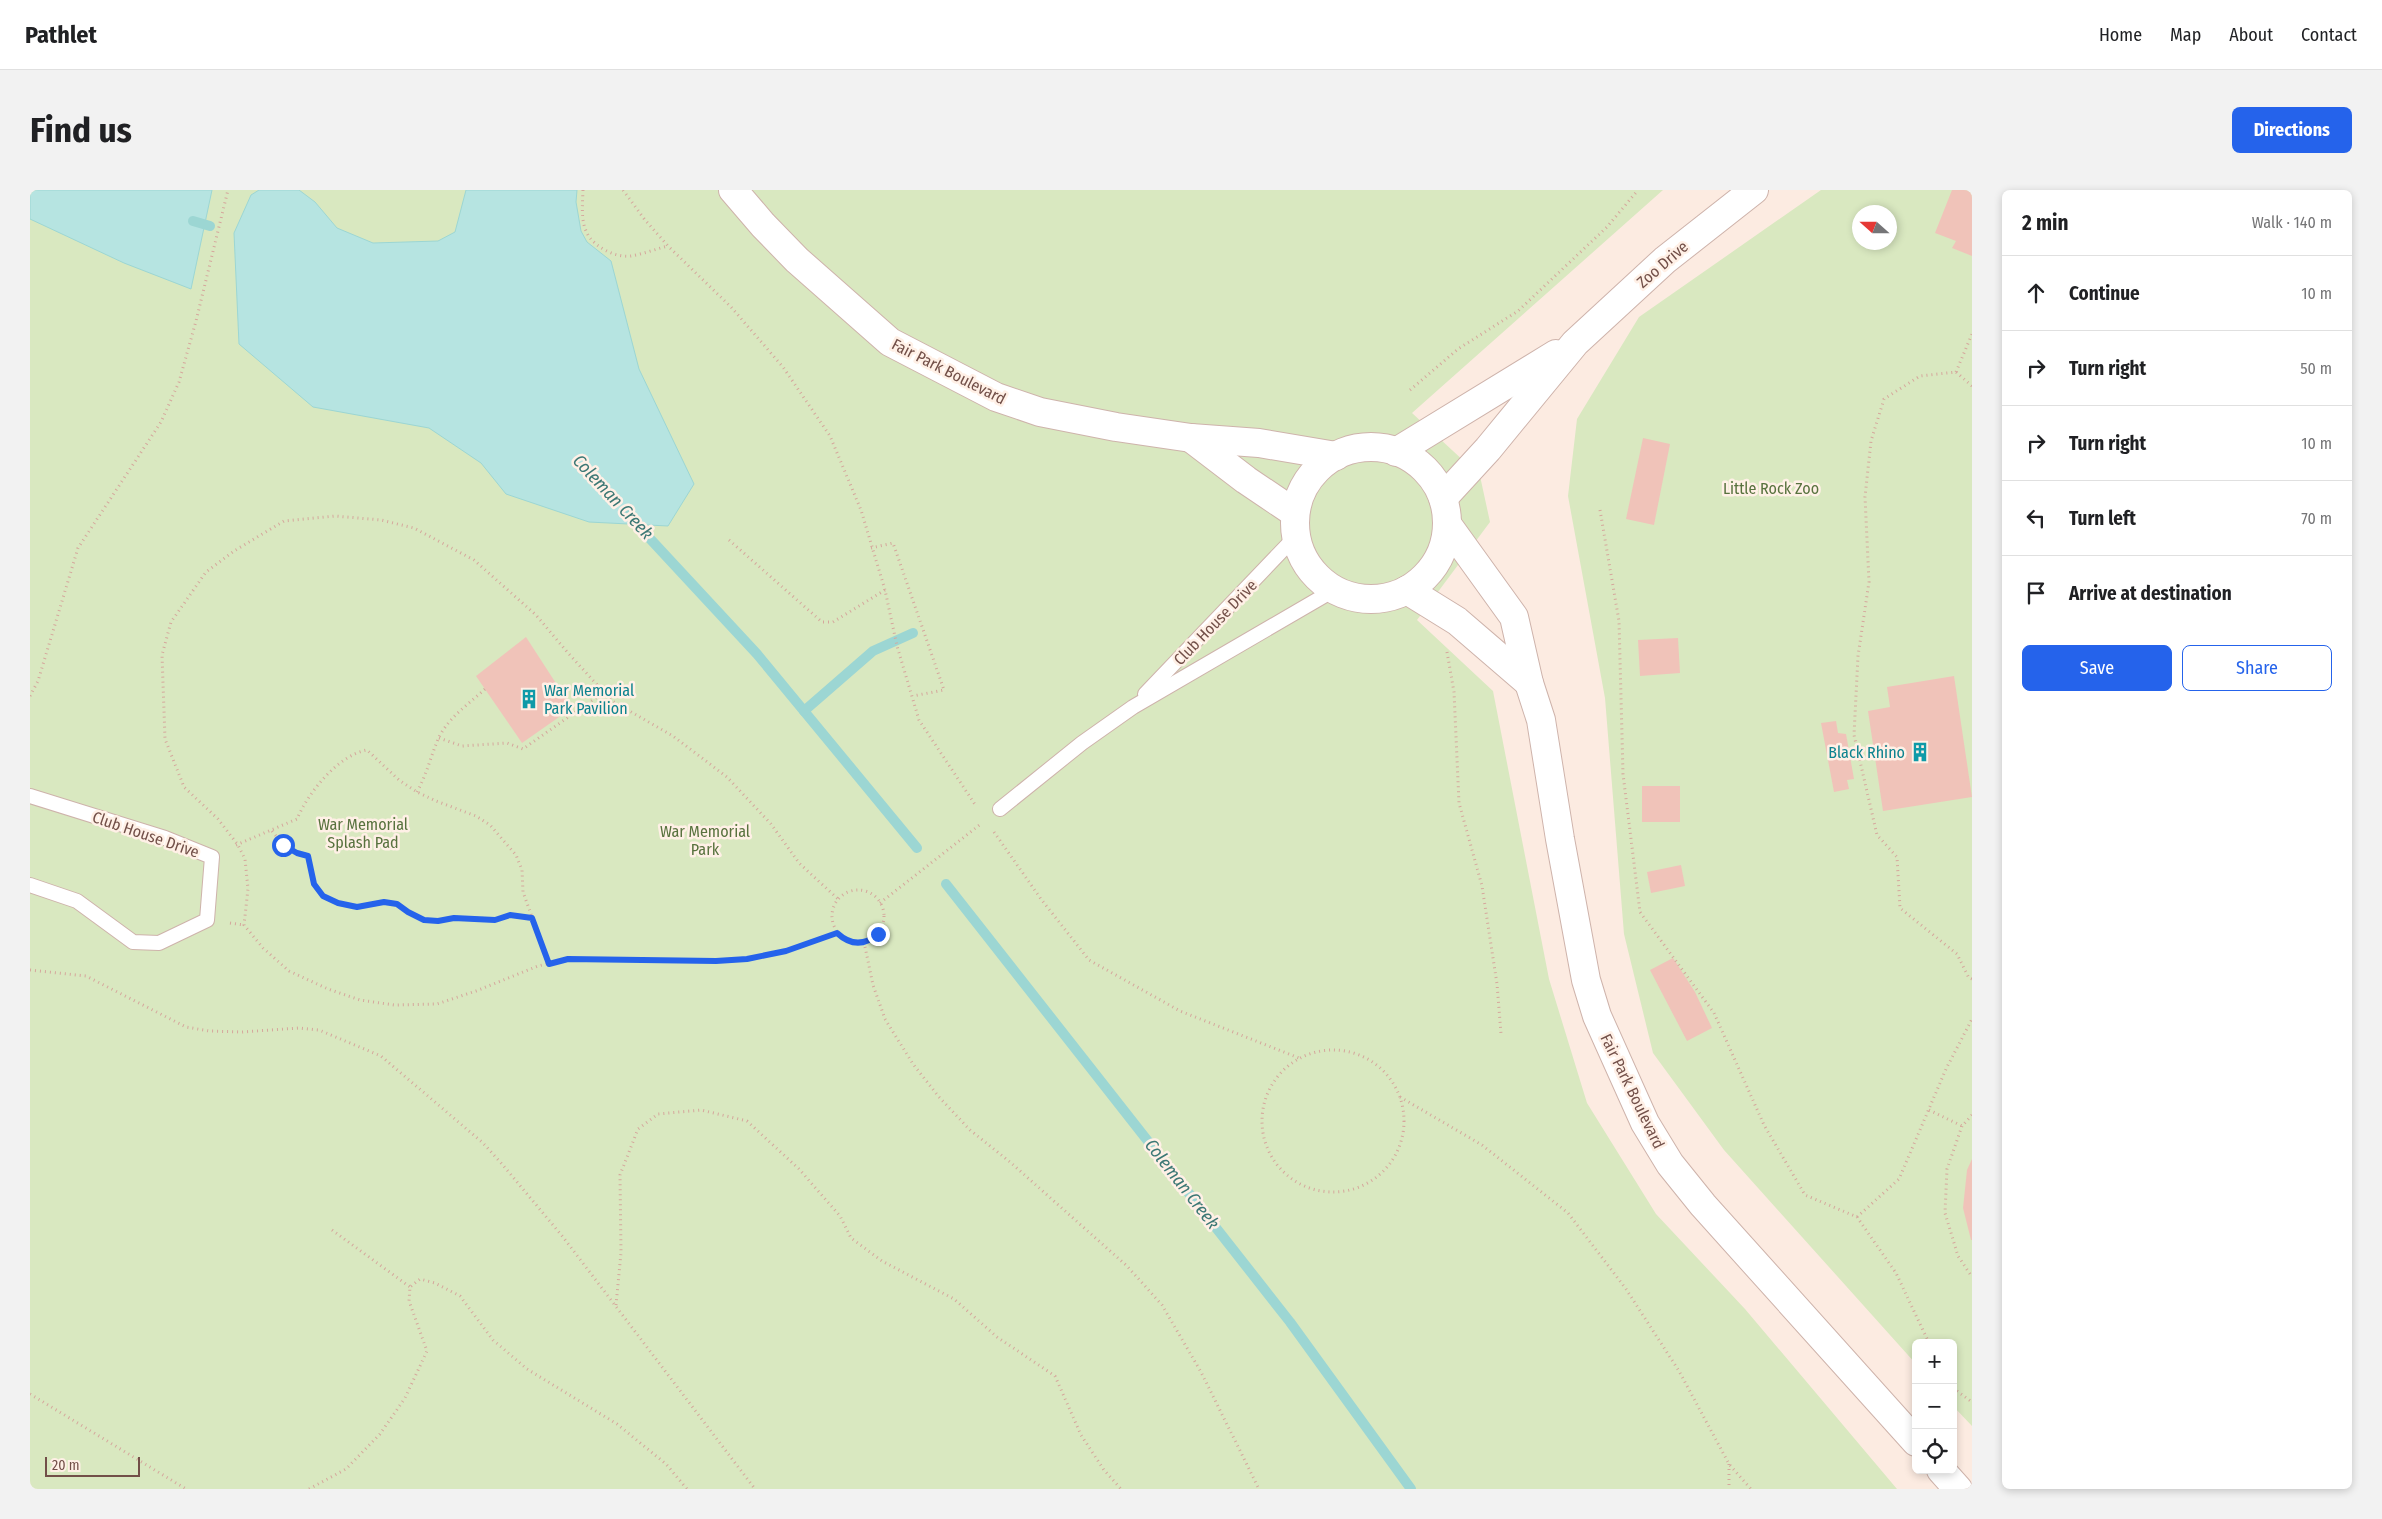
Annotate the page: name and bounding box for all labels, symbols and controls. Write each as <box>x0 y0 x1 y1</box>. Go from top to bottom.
text: Pathlet <box>25 21 97 49</box>
text: Home <box>2099 24 2142 46</box>
text: Map <box>2170 24 2201 46</box>
text: About <box>2229 24 2273 46</box>
text: Contact <box>2301 24 2357 46</box>
button: Directions <box>2232 107 2352 153</box>
text: Find us <box>30 109 132 151</box>
north arrow <box>1852 205 1897 250</box>
text: 2 min <box>2022 210 2069 236</box>
text: Walk · 140 m <box>2252 213 2332 232</box>
street label: Zoo Drive <box>1633 237 1692 292</box>
icon: ahead <box>2022 279 2050 307</box>
text: Continue <box>2069 282 2140 305</box>
text: 10 m <box>2301 284 2332 303</box>
street label: Fair Park Boulevard <box>889 335 1009 408</box>
icon: right <box>2022 354 2050 382</box>
text: Turn right <box>2069 357 2146 380</box>
text: 50 m <box>2300 359 2332 378</box>
icon: right <box>2022 429 2050 457</box>
text: Turn right <box>2069 432 2146 455</box>
text: 10 m <box>2301 434 2332 453</box>
water label: Coleman Creek <box>568 450 658 544</box>
park label: Little Rock Zoo <box>1723 479 1819 498</box>
icon: left <box>2022 504 2050 532</box>
text: Turn left <box>2069 507 2136 530</box>
text: 70 m <box>2301 509 2332 528</box>
street label: Club House Drive <box>1170 576 1261 669</box>
icon: arrive <box>2022 579 2050 607</box>
text: Arrive at destination <box>2069 582 2232 605</box>
button: Save <box>2022 645 2172 691</box>
button: Share <box>2182 645 2332 691</box>
place label: War Memorial Park Pavilion <box>544 681 634 718</box>
building icon: War Memorial Park Pavilion <box>518 688 540 710</box>
building icon: Black Rhino <box>1909 741 1931 763</box>
place label: Black Rhino <box>1828 743 1905 762</box>
street label: Club House Drive <box>90 807 202 862</box>
park label: War Memorial Splash Pad <box>318 815 408 852</box>
park label: War Memorial Park <box>660 822 750 859</box>
route start <box>272 834 295 857</box>
route end <box>867 923 890 946</box>
street label: Fair Park Boulevard <box>1597 1031 1669 1152</box>
water label: Coleman Creek <box>1140 1135 1224 1234</box>
map controls <box>1912 1339 1957 1474</box>
button: + <box>1912 1339 1957 1384</box>
button: − <box>1912 1384 1957 1429</box>
button: locate <box>1912 1429 1957 1474</box>
scale bar <box>45 1454 140 1477</box>
text: 20 m <box>52 1457 80 1474</box>

